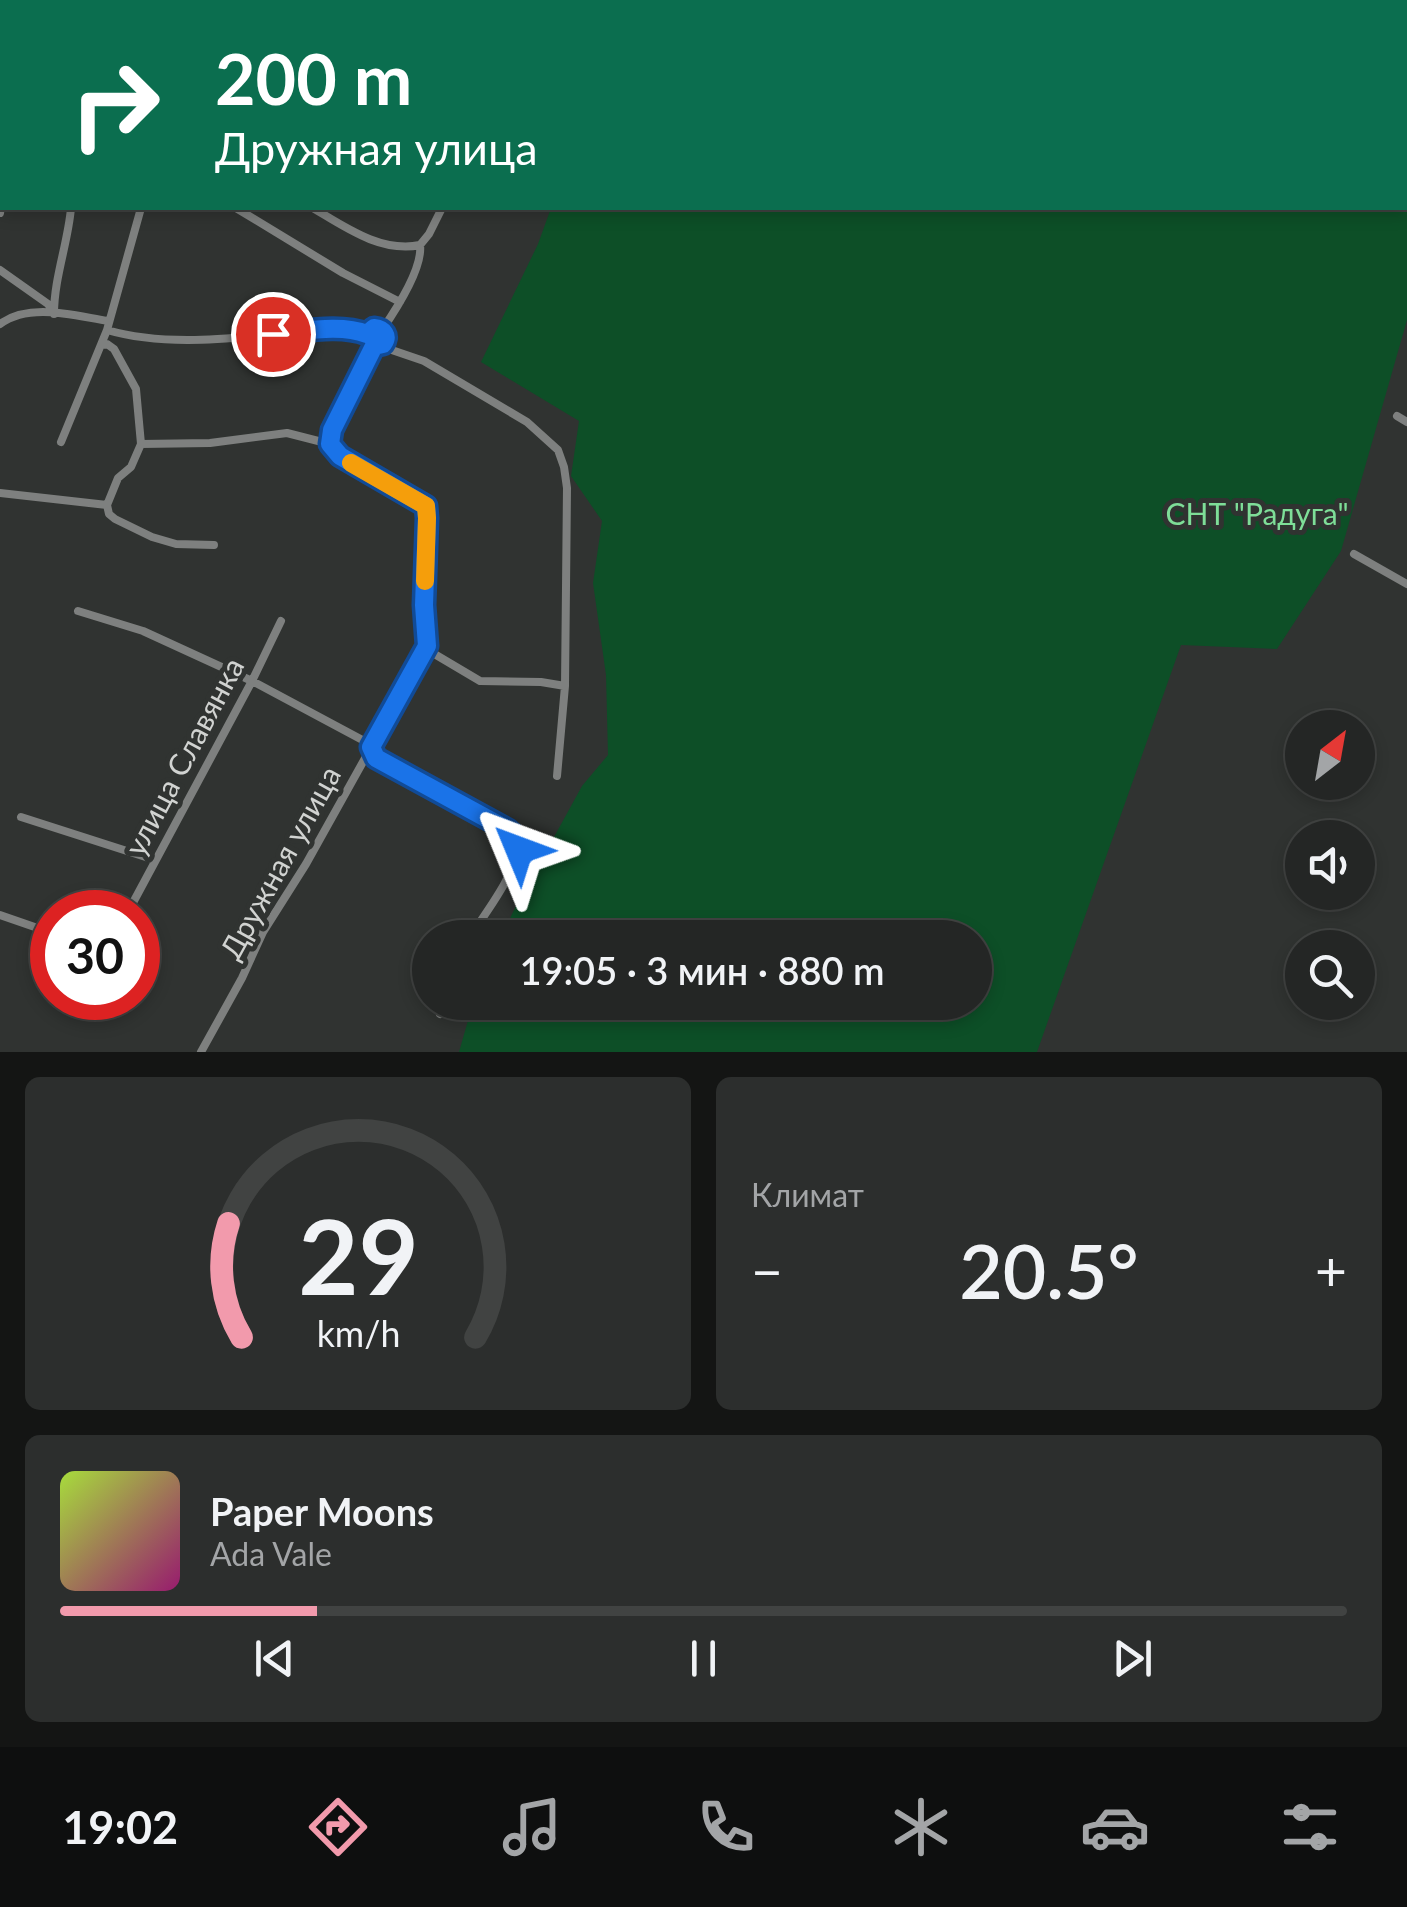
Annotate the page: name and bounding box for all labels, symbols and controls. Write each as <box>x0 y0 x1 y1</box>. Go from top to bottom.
text: 200 m <box>215 36 412 120</box>
icon: right <box>50 40 180 170</box>
text: Дружная улица <box>215 121 538 175</box>
pin <box>231 292 316 377</box>
icon: arrive <box>246 307 301 362</box>
park label: СНТ "Радуга" <box>1165 495 1349 531</box>
street label: улица Славянка <box>116 651 251 861</box>
north arrow <box>1285 710 1375 800</box>
map controls <box>1285 710 1375 1020</box>
street label: Дружная улица <box>211 759 347 965</box>
position arrow <box>467 798 571 902</box>
button: sound <box>1285 820 1375 910</box>
speed limit sign: 30 <box>30 890 160 1020</box>
button: search <box>1285 930 1375 1020</box>
text: 19:05 · 3 мин · 880 m <box>519 947 885 993</box>
text: Климат <box>751 1175 864 1214</box>
text: 29 <box>298 1192 418 1317</box>
text: 20.5° <box>959 1225 1139 1315</box>
text: − <box>751 1237 783 1303</box>
text: + <box>1315 1237 1347 1303</box>
text: km/h <box>316 1312 400 1355</box>
text: Paper Moons <box>210 1488 434 1534</box>
text: Ada Vale <box>210 1534 332 1573</box>
icon: previous <box>247 1631 302 1686</box>
icon: pause <box>676 1631 731 1686</box>
icon: next <box>1105 1631 1160 1686</box>
icon: directions <box>303 1792 373 1862</box>
icon: music <box>497 1792 567 1862</box>
icon: phone <box>691 1792 761 1862</box>
icon: climate <box>886 1792 956 1862</box>
icon: car <box>1080 1792 1150 1862</box>
icon: filters <box>1275 1792 1345 1862</box>
text: 19:02 <box>62 1800 178 1854</box>

